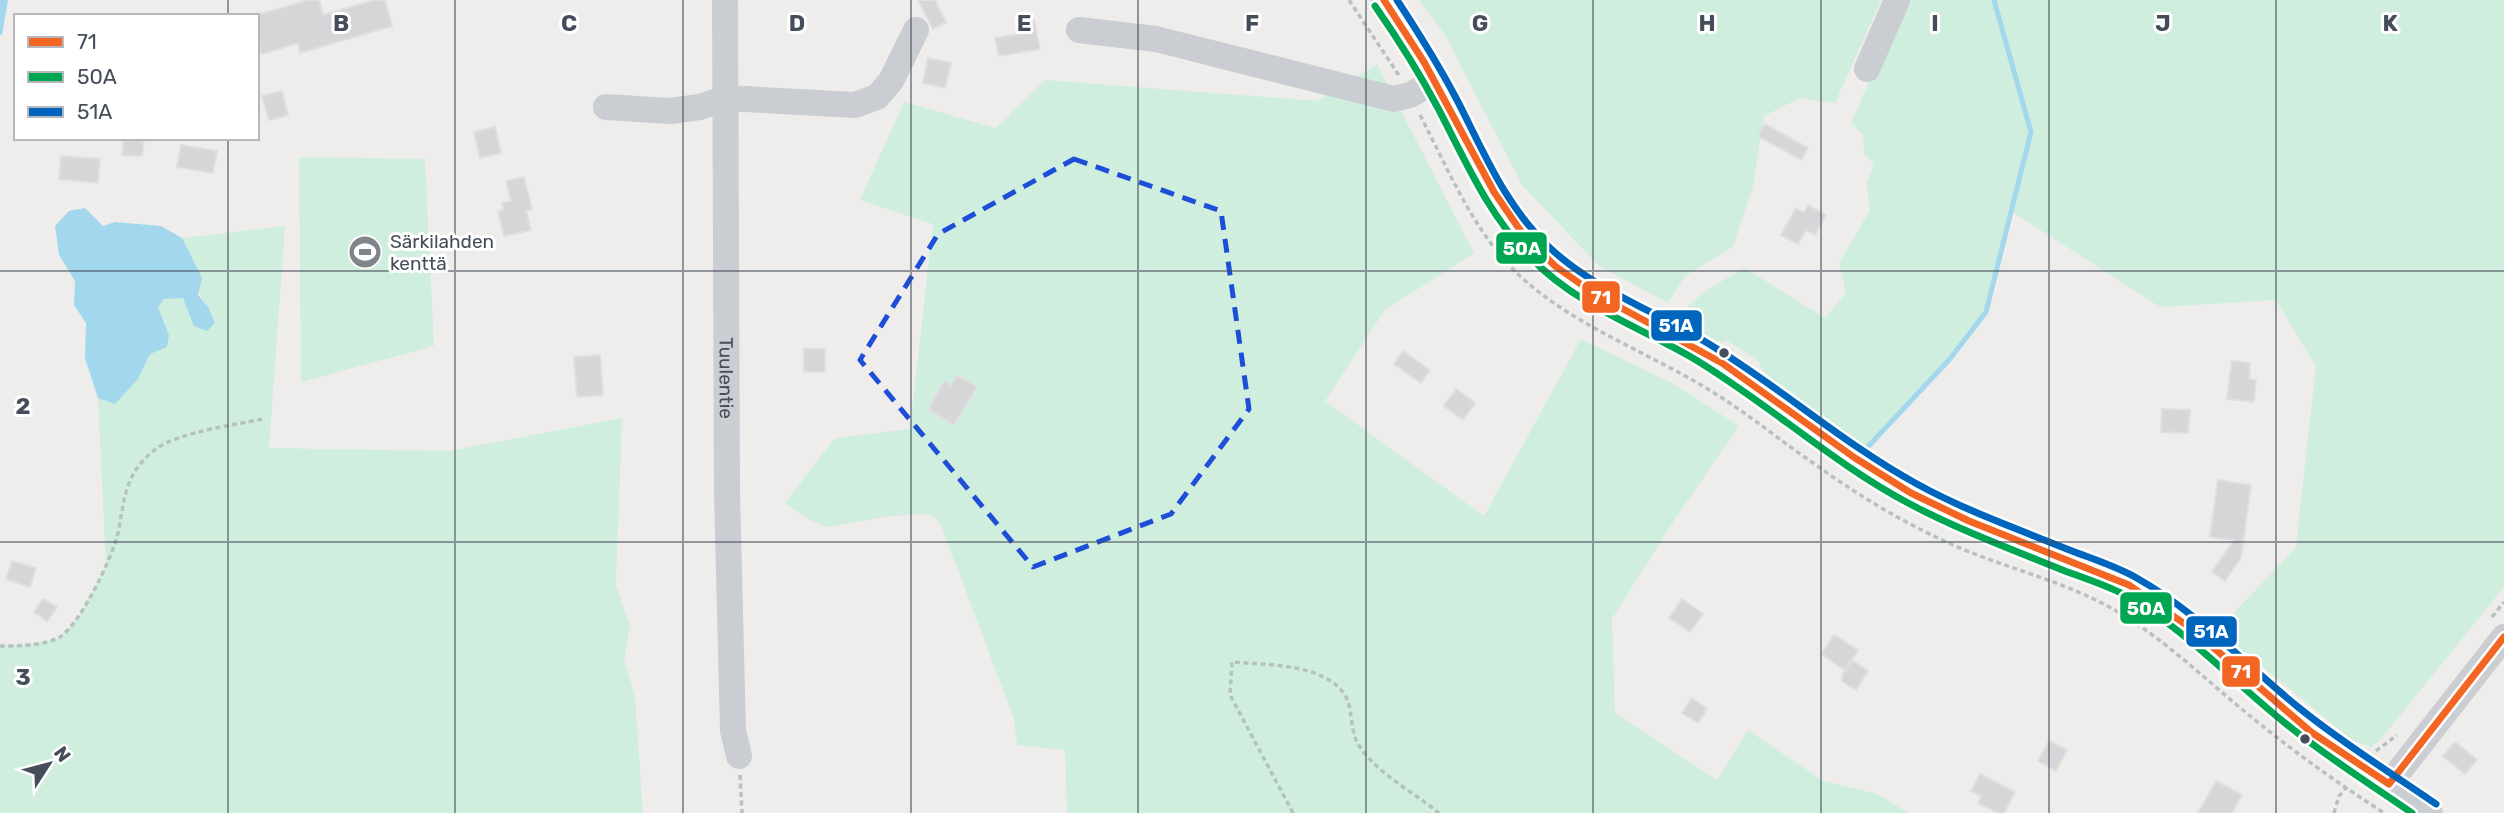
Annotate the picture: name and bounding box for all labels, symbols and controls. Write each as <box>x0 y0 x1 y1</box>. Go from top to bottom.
text: B <box>333 9 349 37</box>
text: C <box>561 9 577 37</box>
text: D <box>789 9 805 37</box>
text: E <box>1017 9 1031 37</box>
text: F <box>1245 9 1259 37</box>
text: G <box>1472 9 1488 37</box>
text: H <box>1698 9 1716 37</box>
text: I <box>1931 9 1939 37</box>
text: J <box>2155 9 2171 37</box>
text: K <box>2382 9 2398 37</box>
legend <box>14 14 259 140</box>
text: 71 <box>77 29 97 54</box>
text: 50A <box>77 64 117 89</box>
text: 51A <box>77 99 112 124</box>
place label: Särkilahden kenttä <box>390 230 494 275</box>
line badge: 50A <box>1495 231 1548 265</box>
sports icon: Särkilahden kenttä <box>346 233 384 271</box>
text: 50A <box>1503 237 1542 260</box>
line badge: 71 <box>1581 280 1621 314</box>
text: 71 <box>1591 286 1611 309</box>
line badge: 51A <box>1650 309 1703 342</box>
text: 51A <box>1658 314 1694 337</box>
street label: Tuulentie <box>715 337 738 419</box>
unlabelled marker <box>1717 346 1731 360</box>
text: 2 <box>16 392 30 420</box>
line badge: 50A <box>2119 591 2173 625</box>
text: 50A <box>2127 597 2166 620</box>
line badge: 51A <box>2185 615 2238 648</box>
text: 51A <box>2193 620 2229 643</box>
line badge: 71 <box>2221 655 2261 688</box>
text: 71 <box>2231 660 2251 683</box>
text: 3 <box>15 663 31 691</box>
north arrow <box>14 729 84 799</box>
unlabelled marker <box>2298 732 2312 746</box>
text: N <box>49 742 76 767</box>

